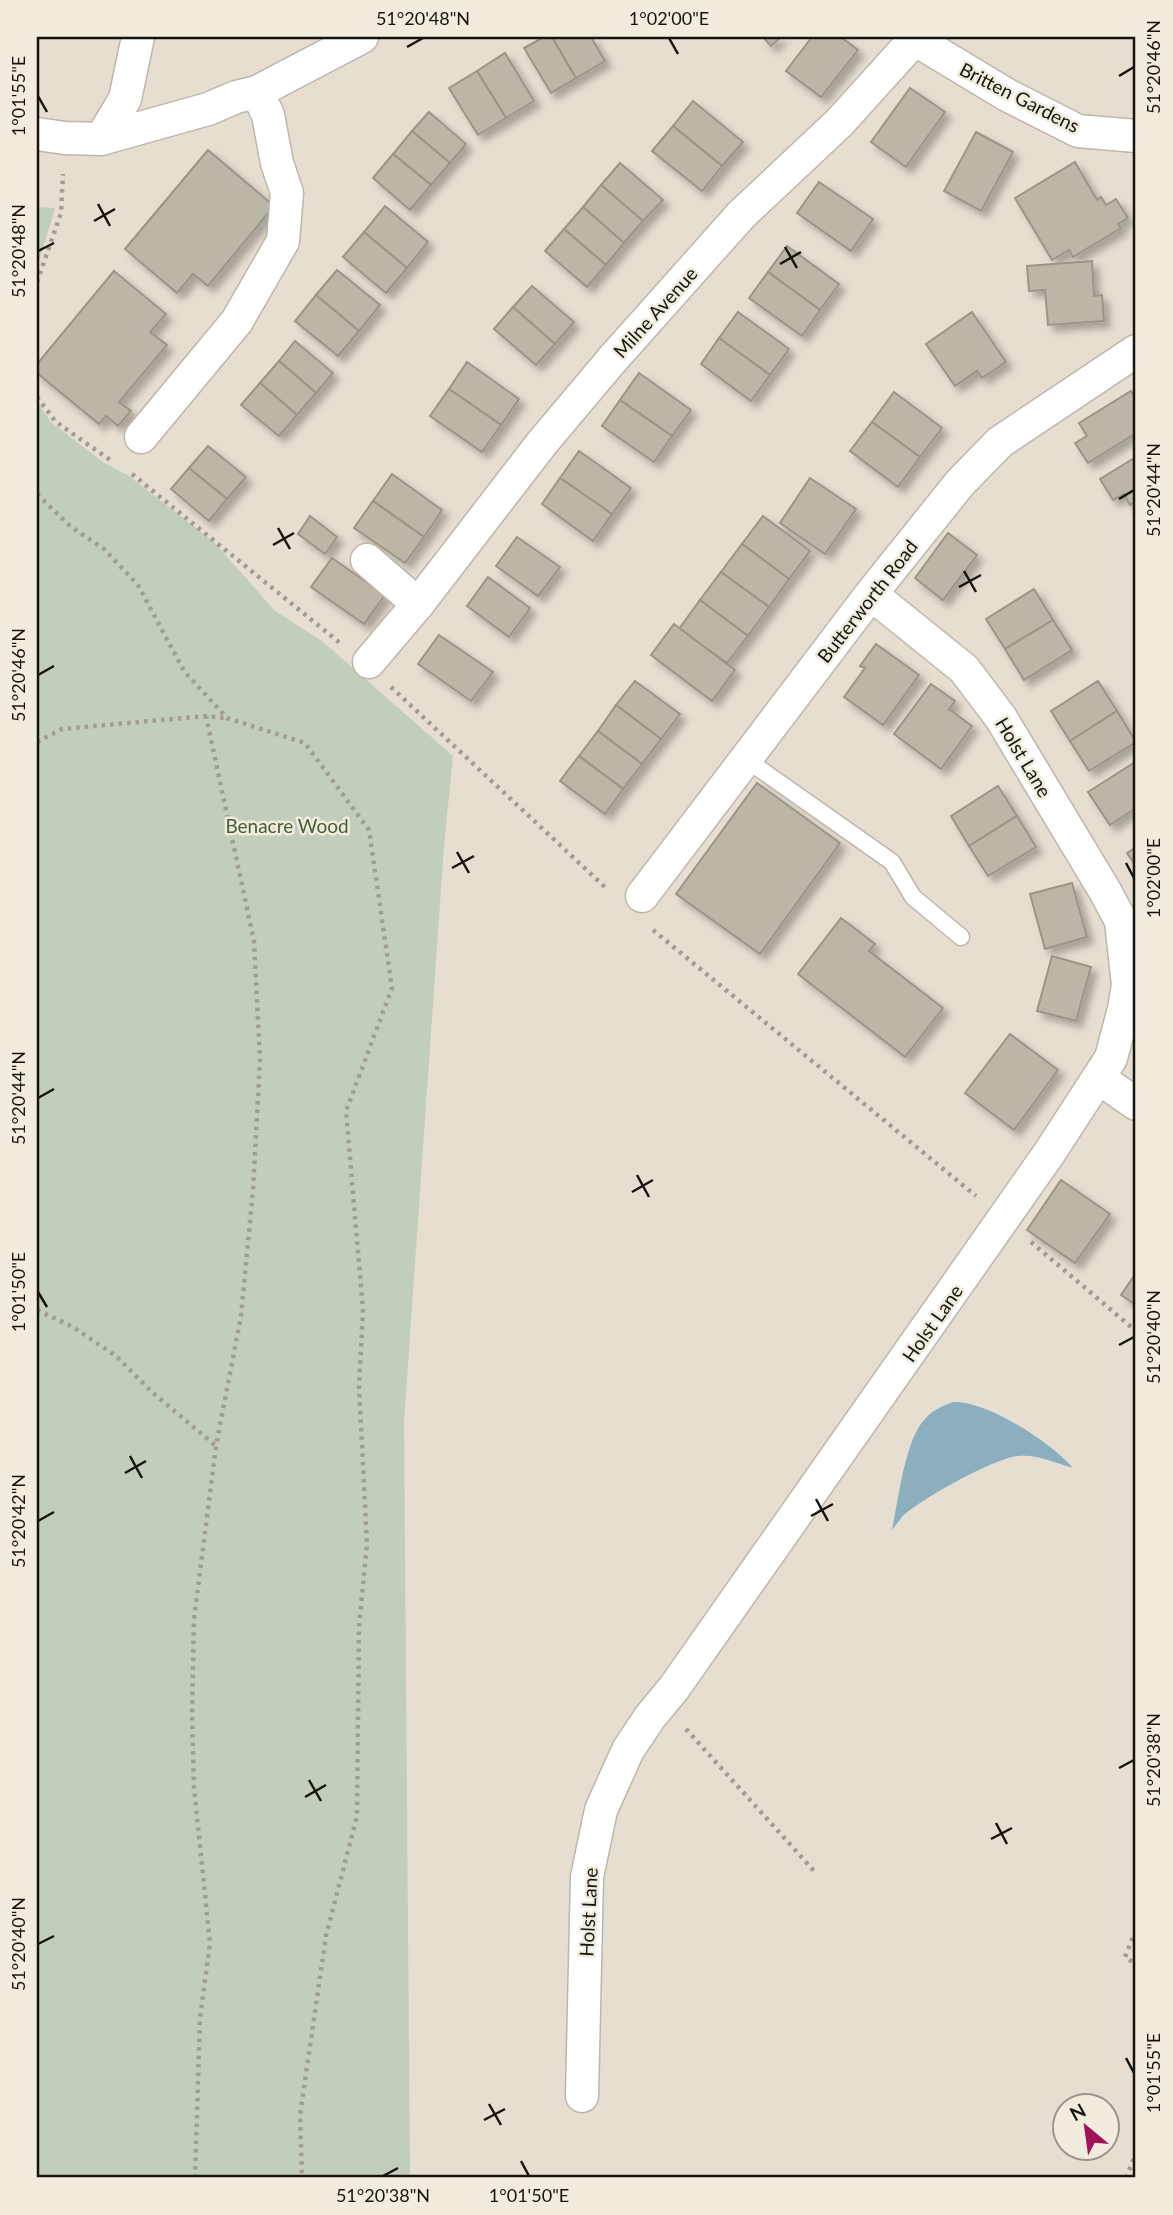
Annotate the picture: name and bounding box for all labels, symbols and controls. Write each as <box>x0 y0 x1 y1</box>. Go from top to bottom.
text: 51°20'48"N <box>376 7 470 29</box>
text: 1°02'00"E <box>629 7 709 29</box>
text: 51°20'46"N <box>1142 20 1164 114</box>
text: 1°01'55"E <box>7 56 29 136</box>
street label: Britten Gardens <box>956 57 1084 137</box>
text: 51°20'48"N <box>7 204 29 298</box>
street label: Milne Avenue <box>608 262 702 362</box>
text: 51°20'44"N <box>1142 443 1164 537</box>
street label: Butterworth Road <box>812 535 922 667</box>
text: 51°20'46"N <box>7 628 29 722</box>
street label: Holst Lane <box>991 713 1057 801</box>
park label: Benacre Wood <box>225 814 349 837</box>
text: 1°02'00"E <box>1142 838 1164 918</box>
text: 51°20'44"N <box>7 1051 29 1145</box>
text: 1°01'50"E <box>7 1252 29 1332</box>
street label: Holst Lane <box>897 1280 967 1366</box>
text: 51°20'40"N <box>1142 1290 1164 1384</box>
text: 51°20'42"N <box>7 1474 29 1568</box>
text: 51°20'38"N <box>1142 1713 1164 1807</box>
street label: Holst Lane <box>574 1867 602 1957</box>
text: 51°20'40"N <box>7 1897 29 1991</box>
text: 1°01'55"E <box>1142 2033 1164 2113</box>
north arrow <box>1050 2092 1120 2162</box>
text: N <box>1066 2098 1089 2125</box>
text: 51°20'38"N <box>336 2184 430 2206</box>
text: 1°01'50"E <box>489 2184 569 2206</box>

